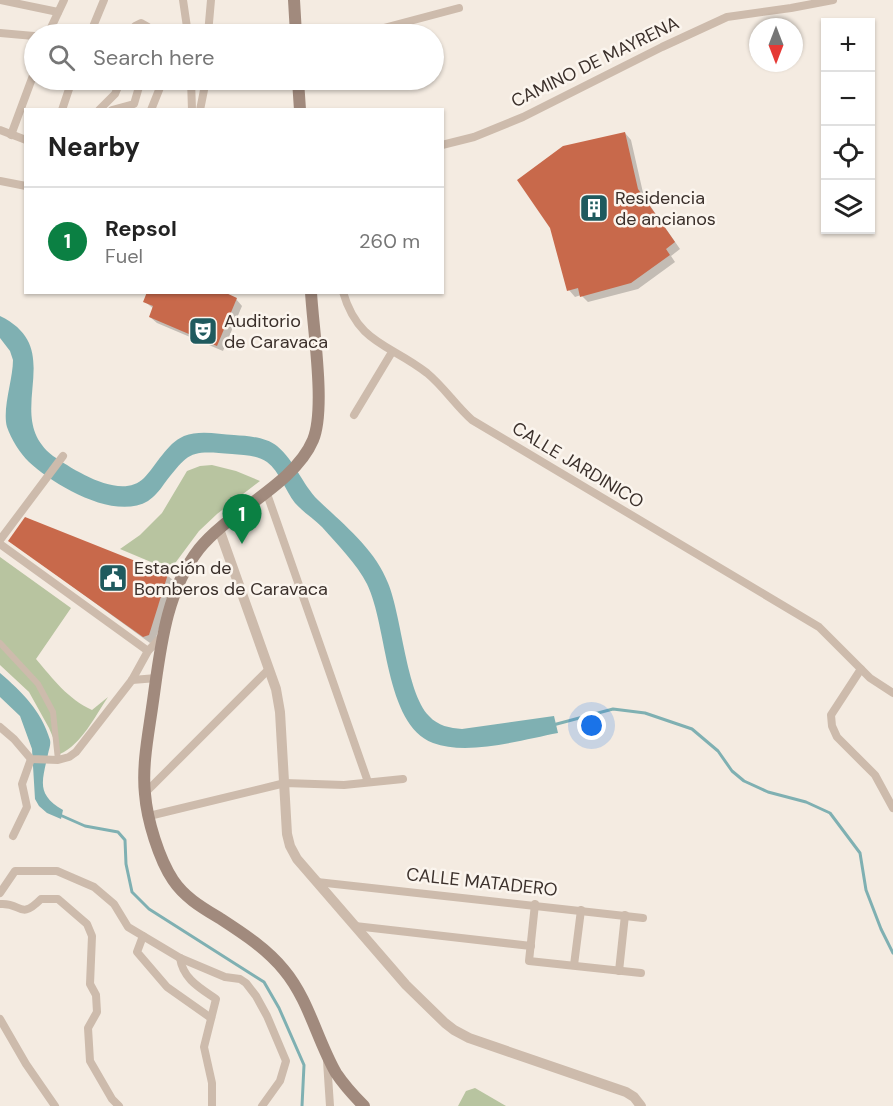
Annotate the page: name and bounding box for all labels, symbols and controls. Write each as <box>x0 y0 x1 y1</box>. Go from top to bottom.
street label: CAMINO DE MAYRENA <box>507 11 683 113</box>
north arrow <box>749 18 803 72</box>
map controls <box>821 18 875 234</box>
button: + <box>821 18 875 72</box>
search box <box>24 24 444 90</box>
icon: search <box>45 41 78 74</box>
text: Search here <box>93 43 214 72</box>
button: − <box>821 72 875 126</box>
button: locate <box>821 126 875 180</box>
text: Nearby <box>48 130 140 164</box>
button: layers <box>821 180 875 234</box>
place label: Residencia de ancianos <box>615 186 716 231</box>
building icon: Residencia de ancianos <box>578 192 610 224</box>
text: Repsol <box>105 214 177 243</box>
text: 1 <box>64 228 71 254</box>
text: 260 m <box>359 228 420 254</box>
text: Fuel <box>105 243 143 269</box>
place label: Auditorio de Caravaca <box>224 309 328 354</box>
theatre icon: Auditorio de Caravaca <box>187 315 219 347</box>
street label: CALLE JARDINICO <box>508 416 648 514</box>
pin: 1 <box>222 494 262 544</box>
place label: Estación de Bomberos de Caravaca <box>134 556 328 601</box>
public building icon: Estación de Bomberos de Caravaca <box>97 562 129 594</box>
your location <box>577 711 606 740</box>
street label: CALLE MATADERO <box>405 862 559 902</box>

